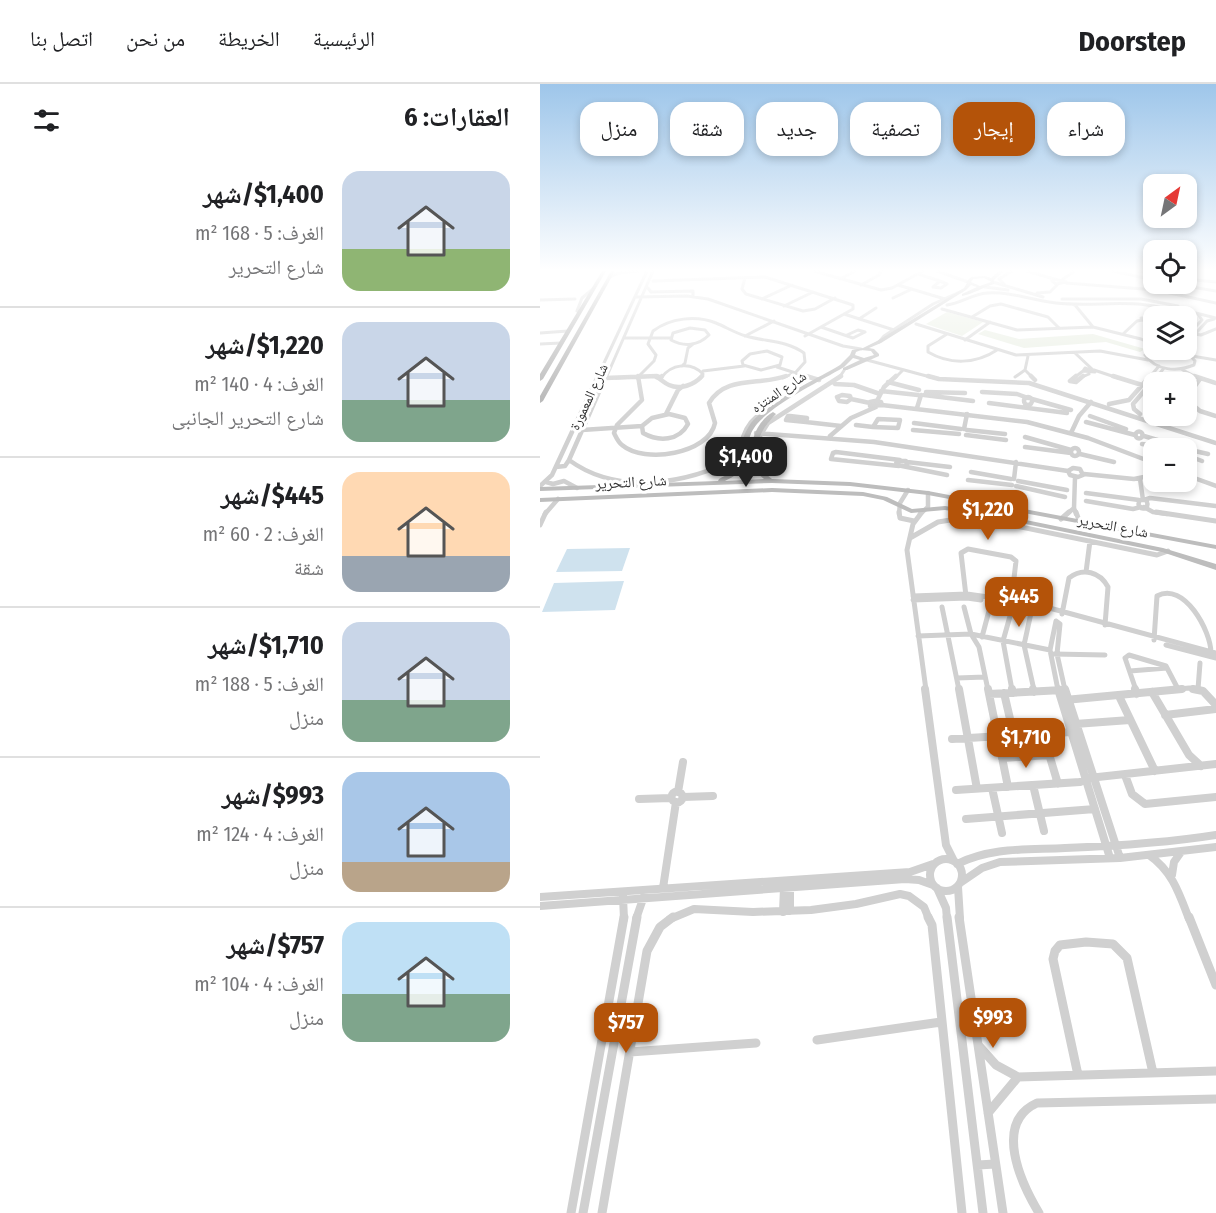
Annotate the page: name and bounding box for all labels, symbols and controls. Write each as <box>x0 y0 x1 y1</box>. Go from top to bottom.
text: Doorstep <box>1078 25 1186 58</box>
text: اتصل بنا <box>30 26 93 52</box>
text: من نحن <box>126 26 185 52</box>
text: الخريطة <box>218 26 280 52</box>
text: الرئيسية <box>313 26 375 52</box>
text: العقارات: 6 <box>404 102 510 133</box>
chip: منزل <box>580 102 658 156</box>
chip: شقة <box>670 102 744 156</box>
chip: جديد <box>756 102 838 156</box>
chip: تصفية <box>850 102 941 156</box>
chip: إيجار <box>953 102 1035 156</box>
chip: شراء <box>1047 102 1125 156</box>
icon: filters <box>30 104 63 137</box>
north arrow <box>1143 174 1197 228</box>
map controls <box>1143 174 1197 492</box>
text: $1,400/شهر <box>203 179 324 210</box>
icon: home <box>390 195 462 267</box>
text: الغرف: 5 · 168 m² <box>195 221 324 245</box>
button: locate <box>1143 240 1197 294</box>
text: شارع التحرير <box>229 255 324 279</box>
button: layers <box>1143 306 1197 360</box>
text: $1,220/شهر <box>206 330 324 361</box>
icon: home <box>390 346 462 418</box>
street label: شارع المعمورة <box>566 361 613 433</box>
street label: شارع المنتزه <box>748 367 810 417</box>
text: الغرف: 4 · 140 m² <box>194 372 324 396</box>
button: + <box>1143 372 1197 426</box>
text: شارع التحرير الجانبى <box>172 406 324 430</box>
pin: $1,400 <box>697 437 795 488</box>
button: − <box>1143 438 1197 492</box>
text: $1,400 <box>719 444 773 468</box>
street label: شارع التحرير <box>594 471 667 494</box>
text: $445/شهر <box>221 480 324 511</box>
pin: $1,220 <box>939 490 1037 541</box>
icon: home <box>390 496 462 568</box>
text: $1,220 <box>962 497 1014 521</box>
street label: شارع التحرير <box>1075 510 1150 543</box>
text: الغرف: 2 · 60 m² <box>203 522 324 546</box>
text: شقة <box>294 556 324 580</box>
pin: $445 <box>983 577 1055 628</box>
text: $445 <box>999 584 1039 608</box>
text: $1,710/شهر <box>208 630 324 661</box>
icon: home <box>390 646 462 718</box>
text: الغرف: 5 · 188 m² <box>195 672 324 696</box>
text: منزل <box>289 706 324 730</box>
pin: $1,710 <box>977 718 1075 769</box>
text: $1,710 <box>1001 725 1051 749</box>
text: $993/شهر <box>222 780 324 811</box>
icon: home <box>390 796 462 868</box>
text: الغرف: 4 · 124 m² <box>196 822 324 846</box>
text: منزل <box>289 856 324 880</box>
text: $757/شهر <box>226 930 324 961</box>
icon: home <box>390 946 462 1018</box>
text: الغرف: 4 · 104 m² <box>194 972 324 996</box>
pin: $993 <box>957 998 1029 1049</box>
pin: $757 <box>590 1003 662 1054</box>
text: $993 <box>973 1005 1013 1029</box>
text: منزل <box>289 1006 324 1030</box>
text: $757 <box>608 1010 644 1034</box>

